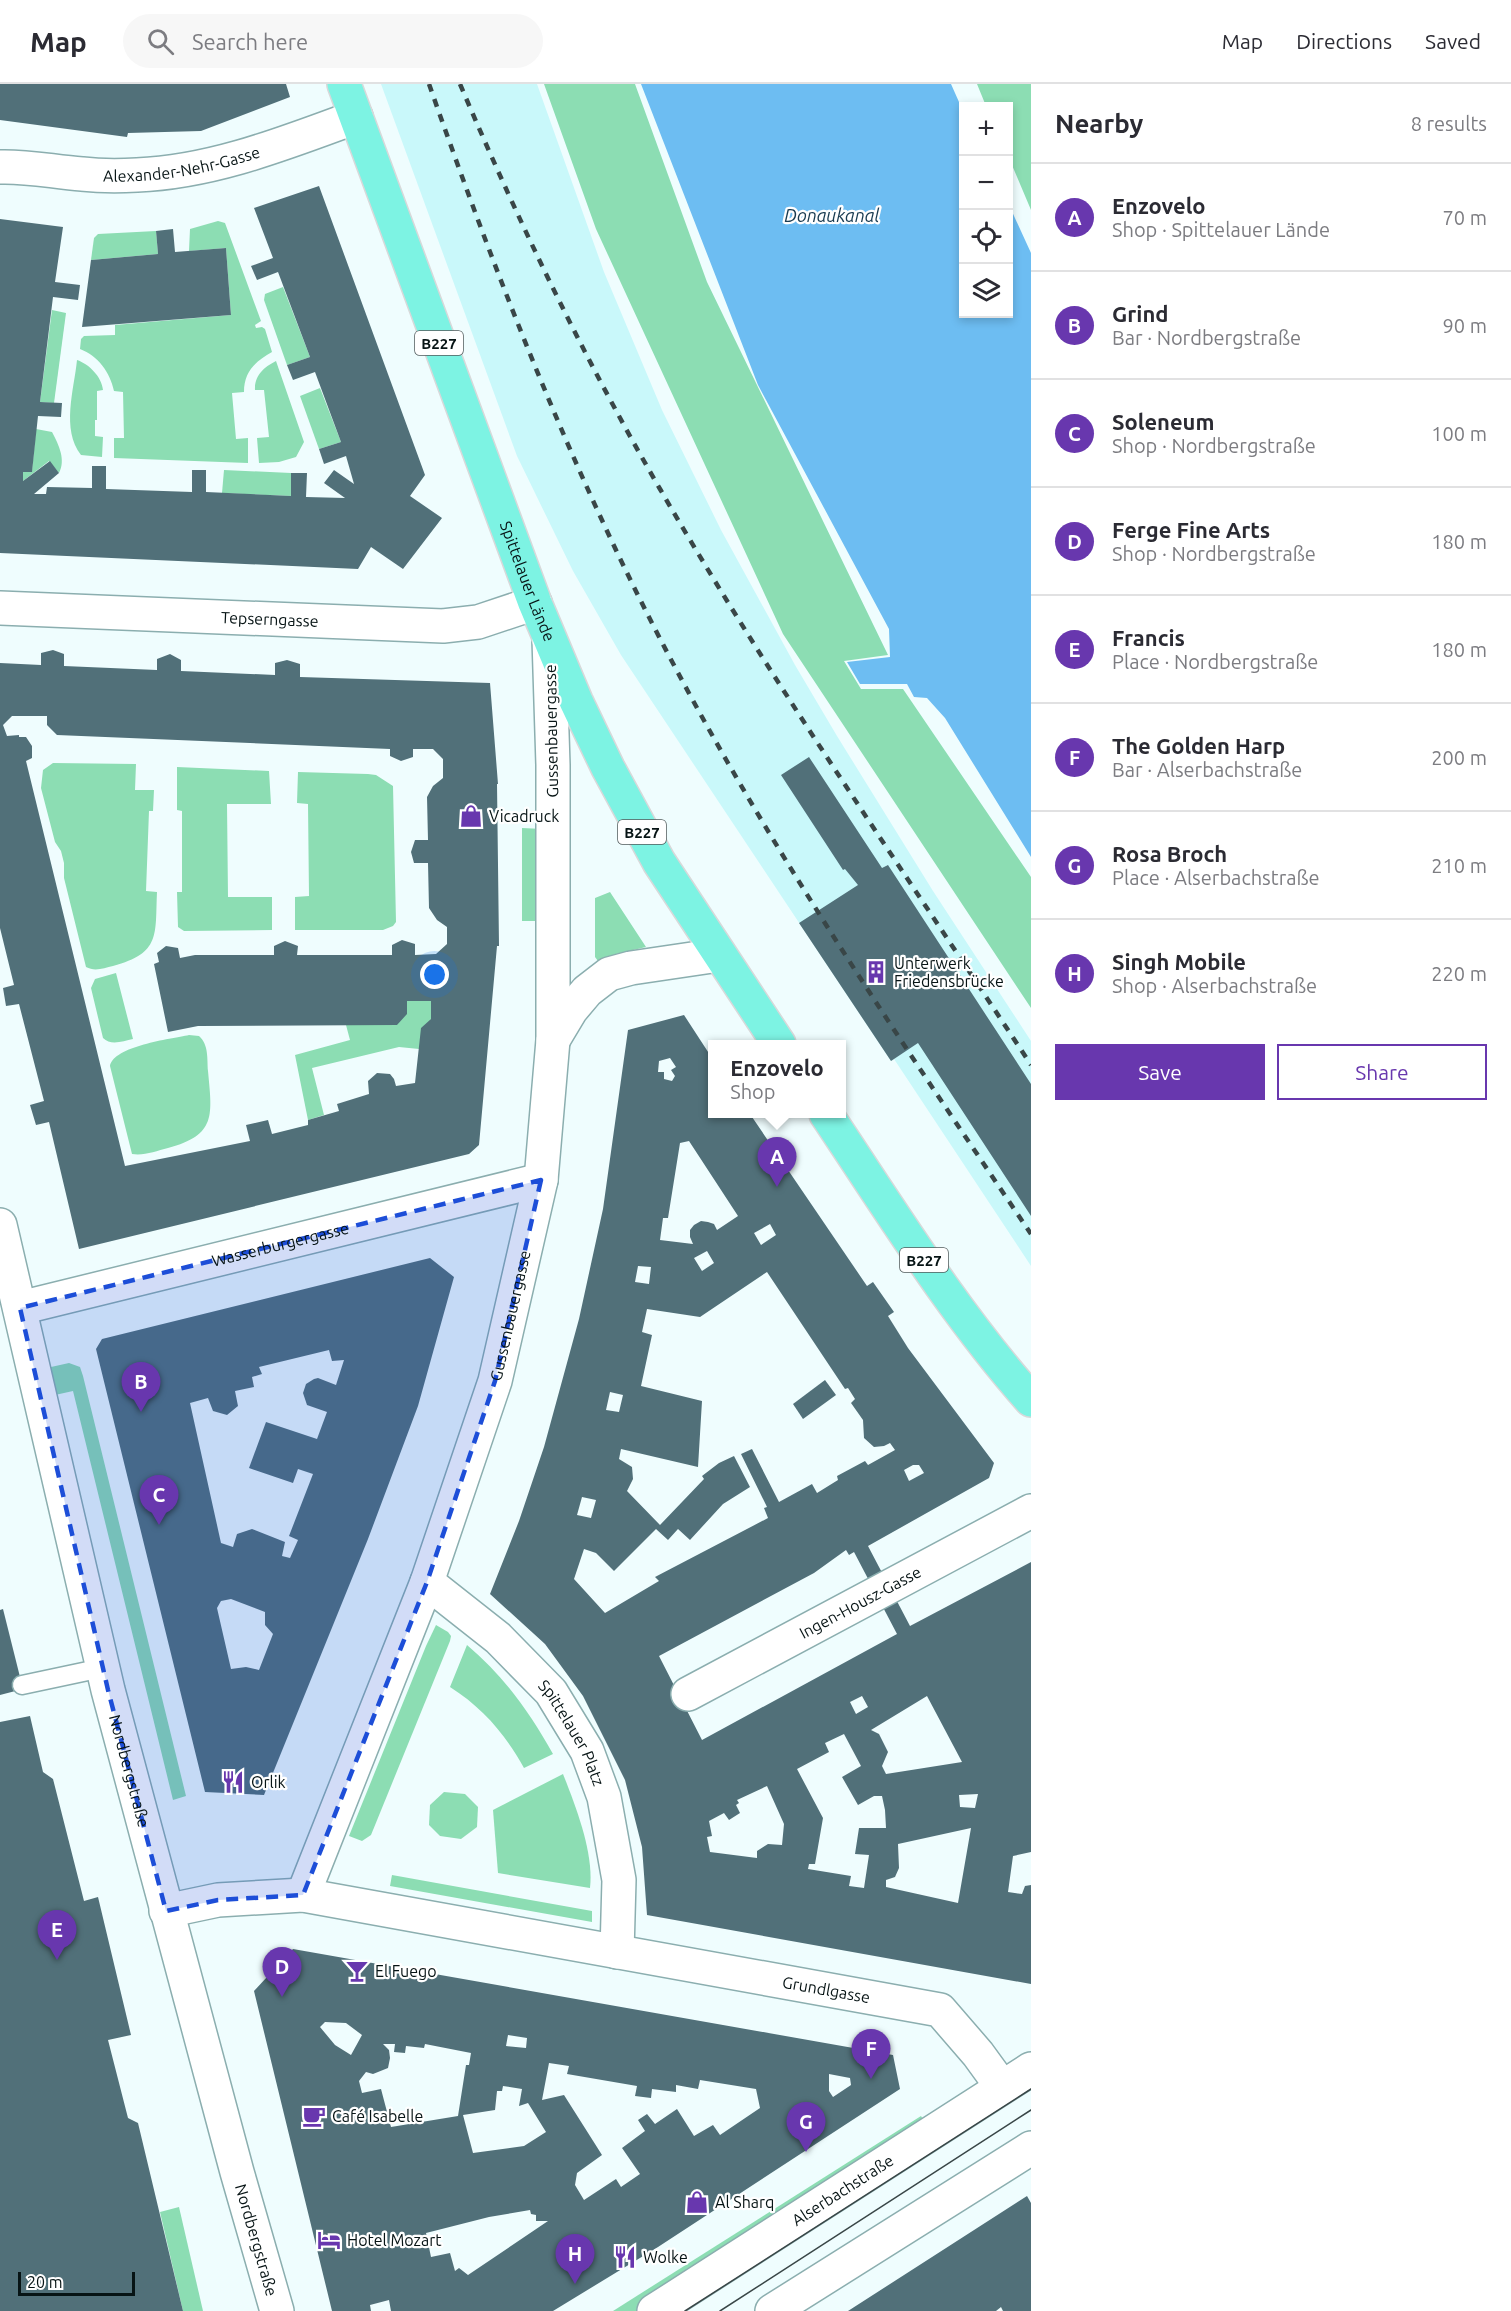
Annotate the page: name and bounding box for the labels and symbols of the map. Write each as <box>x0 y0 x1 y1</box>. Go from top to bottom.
street label: Alexander-Nehr-Gasse <box>103 143 262 185</box>
water label: Donaukanal <box>784 205 880 225</box>
road number: B227 <box>415 331 463 355</box>
street label: Spittelauer Lände <box>497 519 559 644</box>
street label: Tepserngasse <box>221 608 319 630</box>
street label: Gussenbauergasse <box>541 664 561 798</box>
shop icon: Vicadruck <box>458 803 484 829</box>
place label: Vicadruck <box>489 807 559 825</box>
road number: B227 <box>618 820 666 844</box>
place label: Unterwerk Friedensbrücke <box>894 954 1004 990</box>
building icon: Unterwerk Friedensbrücke <box>863 959 889 985</box>
your location <box>420 960 449 989</box>
pin: A <box>758 1138 796 1187</box>
street label: Wasserburgergasse <box>210 1219 351 1270</box>
street label: Gussenbauergasse <box>486 1248 534 1383</box>
road number: B227 <box>900 1248 948 1272</box>
pin: B <box>122 1362 160 1412</box>
pin: C <box>140 1476 178 1525</box>
street label: Ingen-Housz-Gasse <box>796 1562 924 1642</box>
street label: Spittelauer Platz <box>535 1676 608 1788</box>
street label: Nordbergstraße <box>106 1713 153 1829</box>
restaurant icon: Orlik <box>220 1769 246 1795</box>
place label: Orlik <box>251 1773 286 1791</box>
pin: E <box>38 1910 76 1960</box>
pin: D <box>262 1948 302 1997</box>
bar icon: El Fuego <box>344 1958 370 1984</box>
place label: El Fuego <box>375 1962 437 1980</box>
street label: Grundlgasse <box>781 1973 872 2006</box>
pin: F <box>852 2030 890 2079</box>
pin: G <box>786 2102 826 2152</box>
cafe icon: Café Isabelle <box>301 2103 327 2129</box>
place label: Café Isabelle <box>332 2107 423 2125</box>
street label: Alserbachstraße <box>789 2151 896 2229</box>
street label: Nordbergstraße <box>232 2182 281 2298</box>
shop icon: Al Sharq <box>684 2189 710 2215</box>
place label: Al Sharq <box>715 2193 774 2211</box>
hotel icon: Hotel Mozart <box>316 2227 342 2253</box>
place label: Hotel Mozart <box>347 2231 442 2249</box>
pin: H <box>556 2234 594 2284</box>
restaurant icon: Wolke <box>612 2244 638 2270</box>
place label: Wolke <box>643 2248 688 2266</box>
scale bar <box>18 2269 135 2296</box>

